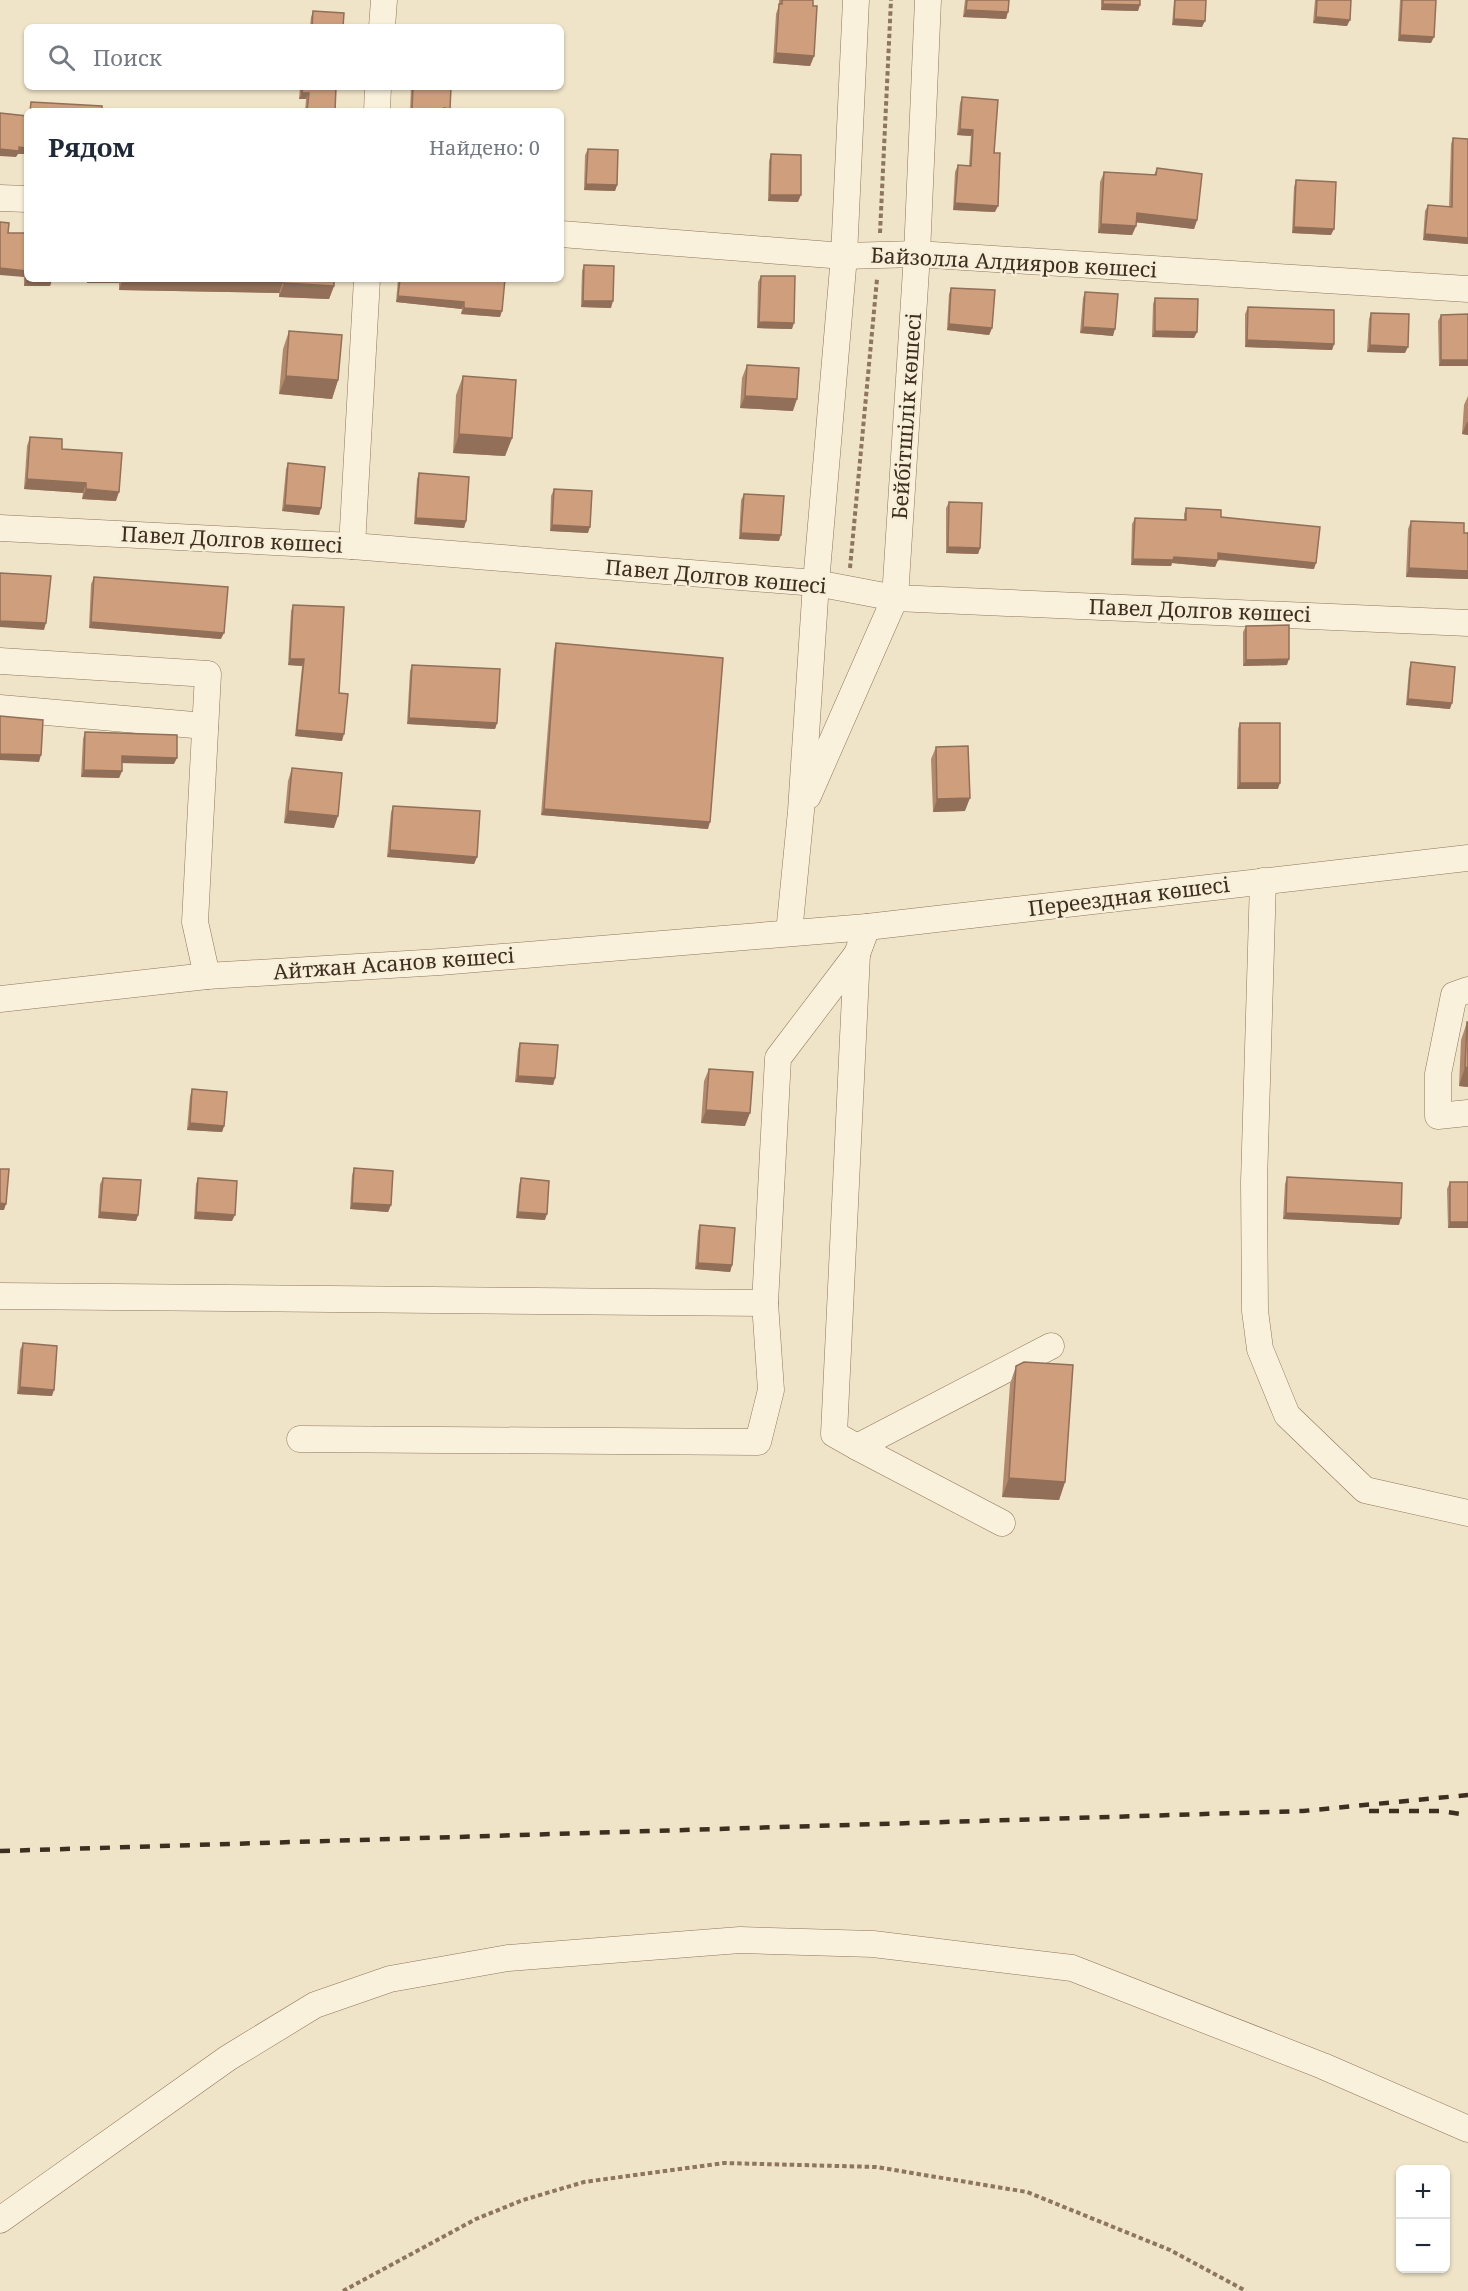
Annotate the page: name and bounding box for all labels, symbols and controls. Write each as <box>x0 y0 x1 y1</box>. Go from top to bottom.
search box <box>24 24 564 90</box>
icon: search <box>45 41 78 74</box>
text: Поиск <box>93 42 162 72</box>
text: Рядом <box>48 129 135 165</box>
text: Найдено: 0 <box>429 134 540 161</box>
street label: Байзолла Алдияров көшесі <box>870 241 1158 283</box>
street label: Бейбітшілік көшесі <box>885 312 927 520</box>
street label: Павел Долгов көшесі <box>120 519 344 559</box>
street label: Павел Долгов көшесі <box>604 552 828 600</box>
street label: Павел Долгов көшесі <box>1088 592 1312 628</box>
street label: Переездная көшесі <box>1026 870 1231 922</box>
street label: Айтжан Асанов көшесі <box>272 941 516 985</box>
map controls <box>1396 2165 1450 2273</box>
button: + <box>1396 2165 1450 2219</box>
button: − <box>1396 2219 1450 2273</box>

